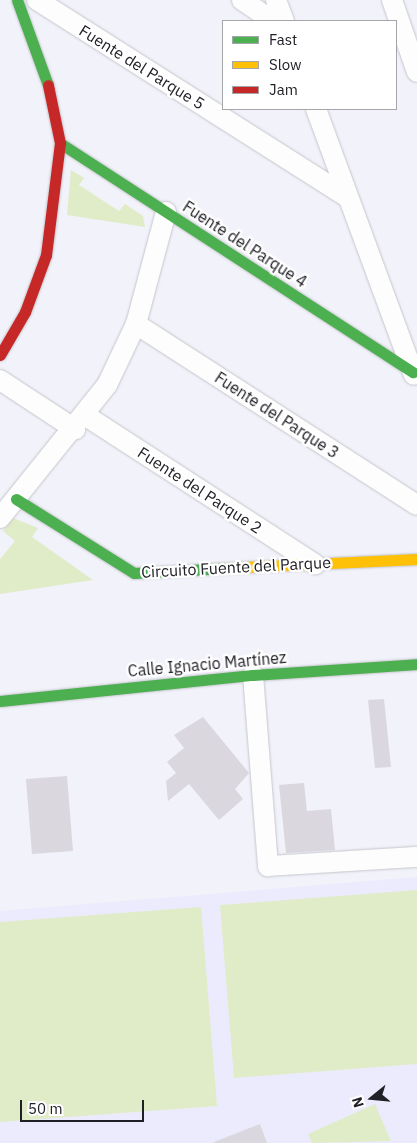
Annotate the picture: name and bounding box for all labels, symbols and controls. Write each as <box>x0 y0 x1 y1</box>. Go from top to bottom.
legend <box>222 20 397 110</box>
street label: Fuente del Parque 5 <box>76 21 208 113</box>
text: Fast <box>269 30 297 49</box>
text: Slow <box>269 55 302 74</box>
text: Jam <box>269 80 298 99</box>
street label: Fuente del Parque 4 <box>179 197 311 291</box>
street label: Fuente del Parque 3 <box>211 368 343 462</box>
street label: Fuente del Parque 2 <box>134 443 266 537</box>
street label: Circuito Fuente del Parque <box>141 552 331 582</box>
street label: Calle Ignacio Martínez <box>127 647 287 681</box>
north arrow <box>347 1073 397 1123</box>
scale bar <box>22 1090 146 1122</box>
text: N <box>348 1095 368 1110</box>
text: 50 m <box>28 1099 63 1118</box>

